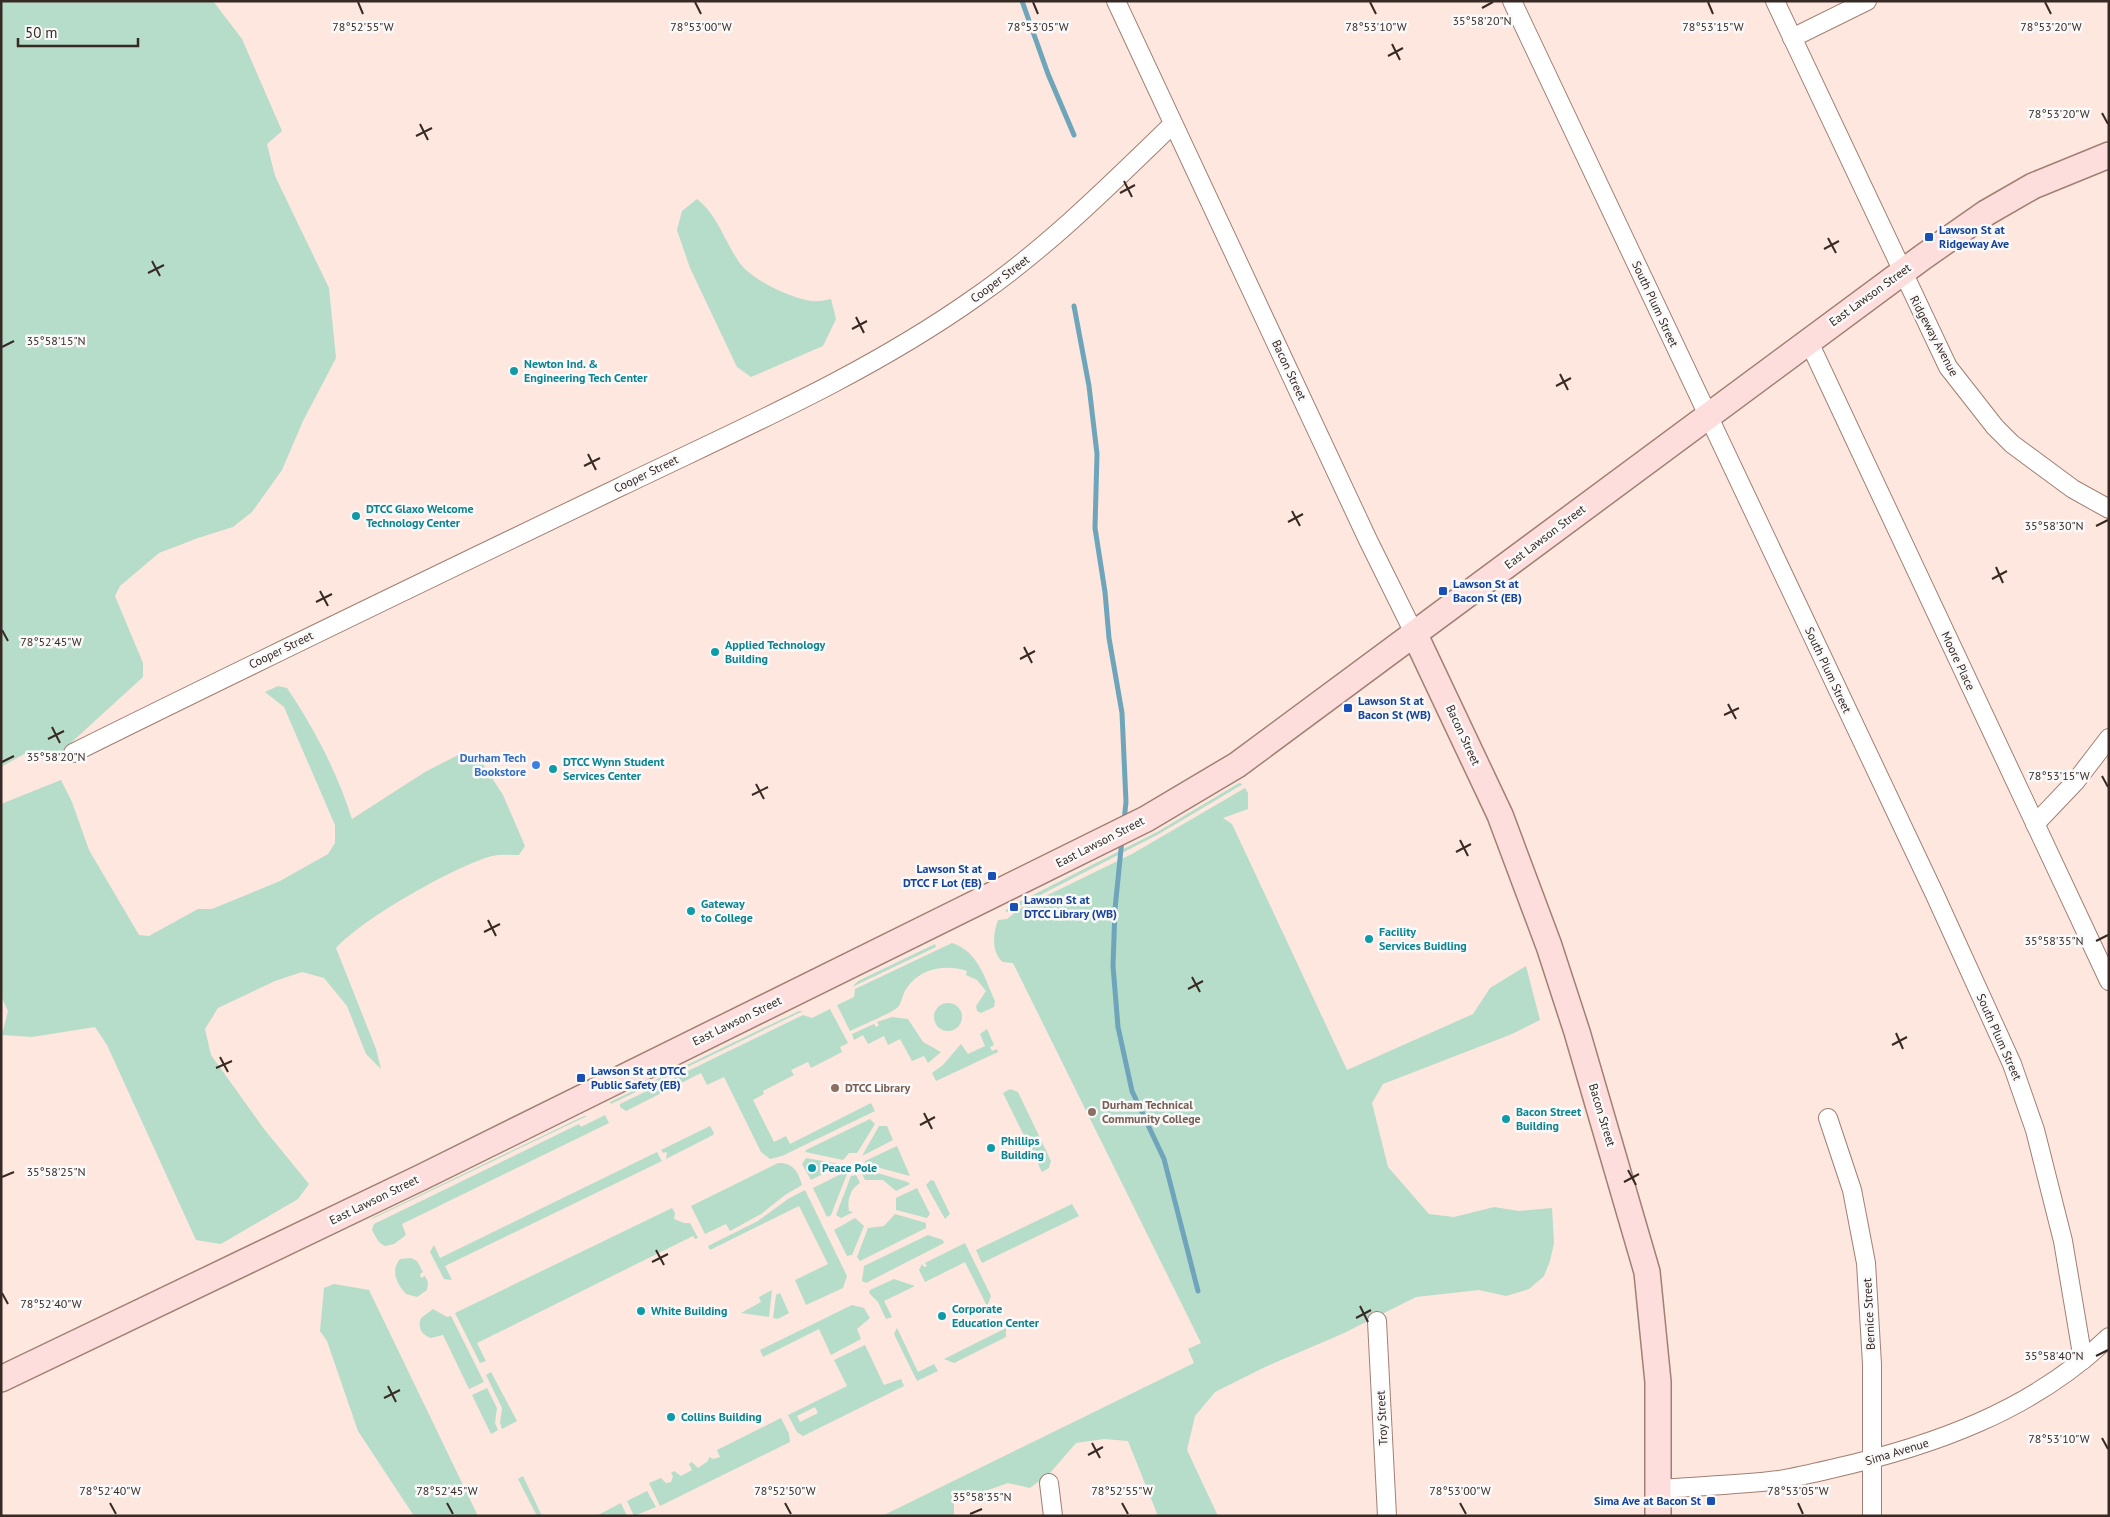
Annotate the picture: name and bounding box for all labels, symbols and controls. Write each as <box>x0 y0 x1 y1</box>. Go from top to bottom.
text: 35°58'20"N <box>1452 13 1512 28</box>
scale bar <box>18 15 138 47</box>
text: 78°52'55"W <box>332 19 394 34</box>
text: 78°53'00"W <box>670 19 732 34</box>
text: 78°53'05"W <box>1007 19 1069 34</box>
text: 78°53'10"W <box>1345 19 1407 34</box>
text: 78°53'15"W <box>1682 19 1744 34</box>
text: 78°53'20"W <box>2020 19 2082 34</box>
text: 50 m <box>25 23 58 42</box>
text: 78°53'20"W <box>2028 106 2090 121</box>
place label: Lawson St at Ridgeway Ave <box>1939 222 2009 251</box>
marker: Lawson St at Ridgeway Ave <box>1923 231 1935 243</box>
street label: Cooper Street <box>967 252 1032 306</box>
street label: South Plum Street <box>1629 258 1682 349</box>
street label: East Lawson Street <box>1826 260 1913 329</box>
street label: Ridgeway Avenue <box>1907 293 1962 379</box>
text: 35°58'15"N <box>26 333 86 348</box>
street label: Bacon Street <box>1269 337 1310 402</box>
place label: Newton Ind. & Engineering Tech Center <box>524 356 648 385</box>
marker: Newton Ind. & Engineering Tech Center <box>508 365 520 377</box>
street label: Cooper Street <box>611 452 680 496</box>
place label: DTCC Glaxo Welcome Technology Center <box>366 501 474 530</box>
street label: East Lawson Street <box>1501 501 1588 572</box>
marker: DTCC Glaxo Welcome Technology Center <box>350 510 362 522</box>
text: 35°58'30"N <box>2024 518 2084 533</box>
place label: Lawson St at Bacon St (EB) <box>1453 576 1522 605</box>
marker: Lawson St at Bacon St (EB) <box>1437 585 1449 597</box>
street label: South Plum Street <box>1802 624 1855 715</box>
street label: Cooper Street <box>246 628 315 672</box>
street label: Moore Place <box>1938 629 1979 693</box>
text: 78°52'45"W <box>20 634 82 649</box>
place label: Applied Technology Building <box>725 637 826 666</box>
marker: Applied Technology Building <box>709 646 721 658</box>
place label: Lawson St at Bacon St (WB) <box>1358 693 1431 722</box>
marker: Lawson St at Bacon St (WB) <box>1342 702 1354 714</box>
street label: Bacon Street <box>1443 702 1484 767</box>
text: 35°58'20"N <box>26 749 86 764</box>
place label: Durham Tech Bookstore <box>460 750 526 779</box>
place label: DTCC Wynn Student Services Center <box>563 754 665 783</box>
marker: Durham Tech Bookstore <box>530 759 542 771</box>
marker: DTCC Wynn Student Services Center <box>547 763 559 775</box>
text: 78°53'15"W <box>2028 768 2090 783</box>
street label: East Lawson Street <box>1053 813 1147 870</box>
place label: Lawson St at DTCC F Lot (EB) <box>903 861 983 890</box>
marker: Lawson St at DTCC F Lot (EB) <box>986 870 998 882</box>
place label: Lawson St at DTCC Library (WB) <box>1024 892 1117 921</box>
place label: Gateway to College <box>701 896 753 925</box>
marker: Lawson St at DTCC Library (WB) <box>1008 901 1020 913</box>
marker: Gateway to College <box>685 905 697 917</box>
place label: Facility Services Buidling <box>1379 924 1467 953</box>
marker: Facility Services Buidling <box>1363 933 1375 945</box>
text: 35°58'35"N <box>2024 933 2084 948</box>
street label: South Plum Street <box>1974 991 2025 1083</box>
street label: East Lawson Street <box>690 992 784 1049</box>
place label: Lawson St at DTCC Public Safety (EB) <box>591 1063 687 1092</box>
marker: Lawson St at DTCC Public Safety (EB) <box>575 1072 587 1084</box>
place label: DTCC Library <box>845 1080 910 1095</box>
marker: DTCC Library <box>829 1082 841 1094</box>
street label: Bacon Street <box>1586 1082 1619 1148</box>
place label: Durham Technical Community College <box>1102 1097 1201 1126</box>
place label: Bacon Street Building <box>1516 1104 1582 1133</box>
marker: Durham Technical Community College <box>1086 1106 1098 1118</box>
marker: Bacon Street Building <box>1500 1113 1512 1125</box>
place label: Phillips Building <box>1001 1133 1044 1162</box>
marker: Phillips Building <box>985 1142 997 1154</box>
place label: Peace Pole <box>822 1160 877 1175</box>
marker: Peace Pole <box>806 1162 818 1174</box>
text: 35°58'25"N <box>26 1164 86 1179</box>
street label: East Lawson Street <box>327 1171 421 1228</box>
street label: Bernice Street <box>1859 1278 1878 1350</box>
text: 78°52'40"W <box>20 1296 82 1311</box>
place label: Corporate Education Center <box>952 1301 1040 1330</box>
place label: White Building <box>651 1303 727 1318</box>
marker: White Building <box>635 1305 647 1317</box>
marker: Corporate Education Center <box>936 1310 948 1322</box>
text: 35°58'40"N <box>2024 1348 2084 1363</box>
street label: Troy Street <box>1373 1390 1390 1446</box>
place label: Collins Building <box>681 1409 762 1424</box>
marker: Collins Building <box>665 1411 677 1423</box>
text: 78°53'10"W <box>2028 1431 2090 1446</box>
street label: Sima Avenue <box>1863 1435 1930 1468</box>
text: 78°52'40"W <box>79 1483 141 1498</box>
text: 78°52'45"W <box>416 1483 478 1498</box>
text: 78°52'50"W <box>754 1483 816 1498</box>
text: 78°52'55"W <box>1091 1483 1153 1498</box>
text: 78°53'00"W <box>1429 1483 1491 1498</box>
text: 78°53'05"W <box>1767 1483 1829 1498</box>
text: 35°58'35"N <box>952 1489 1012 1504</box>
place label: Sima Ave at Bacon St <box>1594 1493 1702 1508</box>
marker: Sima Ave at Bacon St <box>1705 1495 1717 1507</box>

